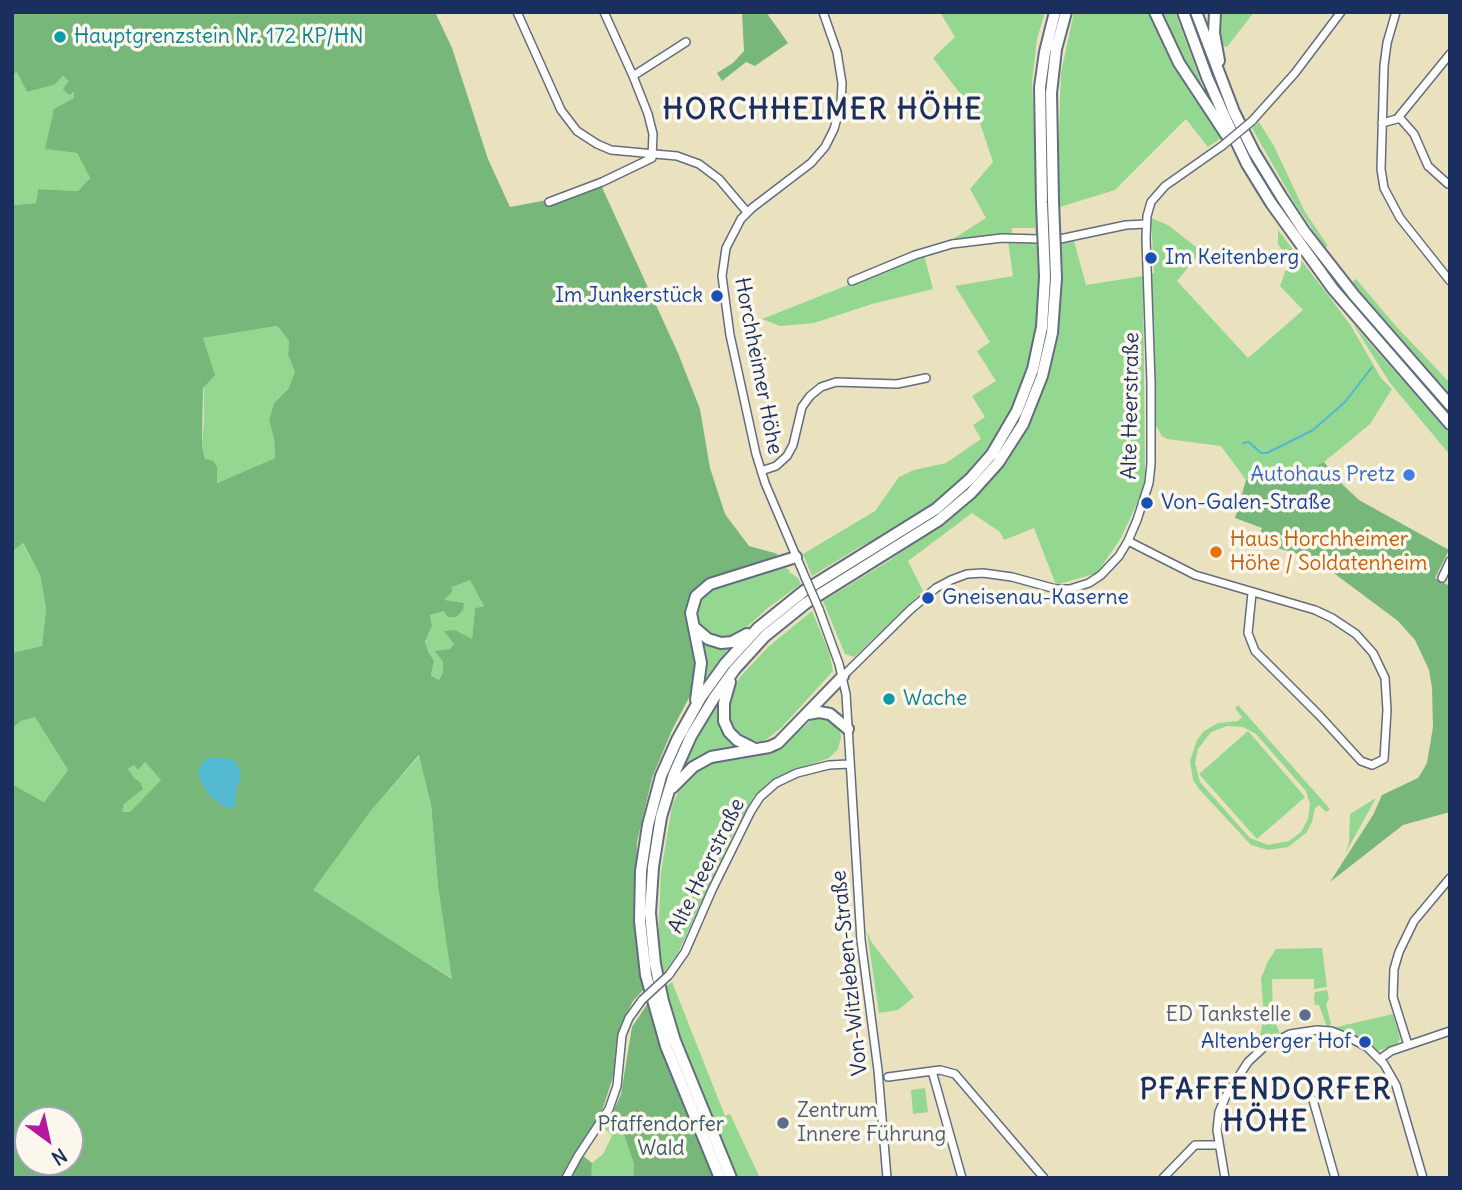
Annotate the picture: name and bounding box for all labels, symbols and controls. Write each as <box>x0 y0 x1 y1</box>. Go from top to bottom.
place label: Hauptgrenzstein Nr. 172 KP/HN <box>74 24 364 50</box>
marker: Hauptgrenzstein Nr. 172 KP/HN <box>52 29 68 45</box>
district label: HORCHHEIMER HÖHE <box>665 94 981 128</box>
place label: Im Keitenberg <box>1165 245 1299 271</box>
marker: Im Keitenberg <box>1143 250 1159 266</box>
street label: Horchheimer Höhe <box>728 275 788 457</box>
place label: Im Junkerstück <box>555 283 703 309</box>
marker: Im Junkerstück <box>709 288 725 304</box>
street label: Alte Heerstraße <box>1117 332 1145 480</box>
place label: Autohaus Pretz <box>1251 462 1395 488</box>
marker: Autohaus Pretz <box>1401 467 1417 483</box>
place label: Von-Galen-Straße <box>1161 490 1331 516</box>
marker: Von-Galen-Straße <box>1139 495 1155 511</box>
place label: Haus Horchheimer Höhe / Soldatenheim <box>1230 527 1427 577</box>
marker: Haus Horchheimer Höhe / Soldatenheim <box>1208 544 1224 560</box>
place label: Gneisenau-Kaserne <box>942 585 1129 611</box>
marker: Gneisenau-Kaserne <box>920 590 936 606</box>
place label: Wache <box>903 686 967 712</box>
marker: Wache <box>881 691 897 707</box>
street label: Alte Heerstraße <box>663 794 751 938</box>
street label: Von-Witzleben-Straße <box>827 869 873 1077</box>
place label: ED Tankstelle <box>1166 1002 1291 1028</box>
marker: ED Tankstelle <box>1297 1007 1313 1023</box>
place label: Altenberger Hof <box>1201 1029 1351 1055</box>
marker: Altenberger Hof <box>1357 1034 1373 1050</box>
district label: PFAFFENDORFER HÖHE <box>1141 1074 1391 1140</box>
place label: Zentrum Innere Führung <box>797 1098 946 1148</box>
north arrow <box>14 1106 84 1176</box>
park label: Pfaffendorfer Wald <box>598 1112 724 1162</box>
marker: Zentrum Innere Führung <box>775 1115 791 1131</box>
text: N <box>47 1143 71 1171</box>

